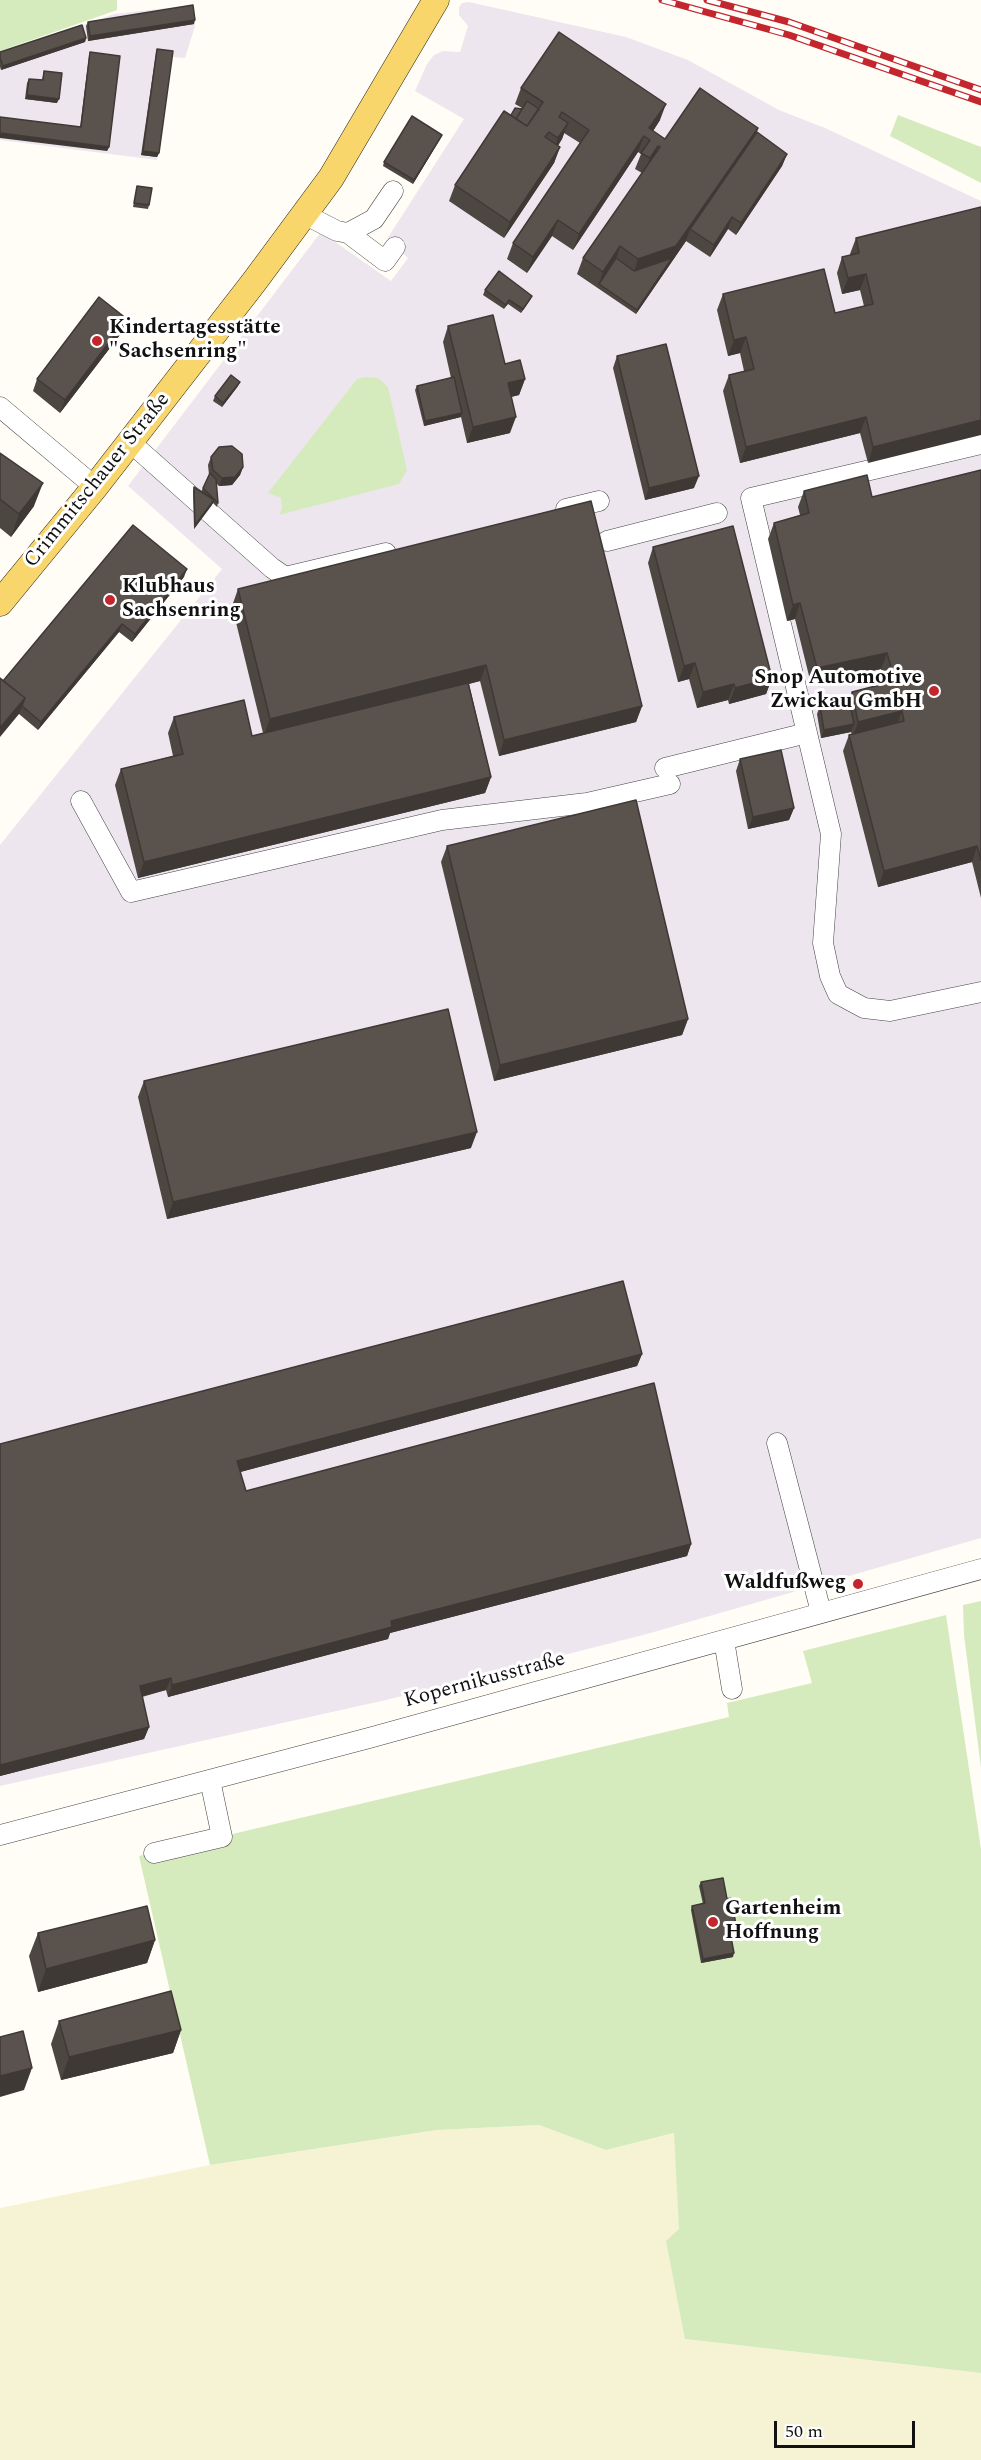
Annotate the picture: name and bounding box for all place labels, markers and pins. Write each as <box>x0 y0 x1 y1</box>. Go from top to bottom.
place label: Kindertagesstätte "Sachsenring" <box>109 316 281 366</box>
marker: Kindertagesstätte "Sachsenring" <box>90 334 104 348</box>
place label: Klubhaus Sachsenring <box>122 575 241 625</box>
marker: Klubhaus Sachsenring <box>103 593 117 607</box>
place label: Snop Automotive Zwickau GmbH <box>754 666 922 716</box>
marker: Snop Automotive Zwickau GmbH <box>927 684 941 698</box>
place label: Waldfußweg <box>724 1571 846 1597</box>
marker: Waldfußweg <box>851 1577 865 1591</box>
place label: Gartenheim Hoffnung <box>725 1897 841 1947</box>
marker: Gartenheim Hoffnung <box>706 1915 720 1929</box>

